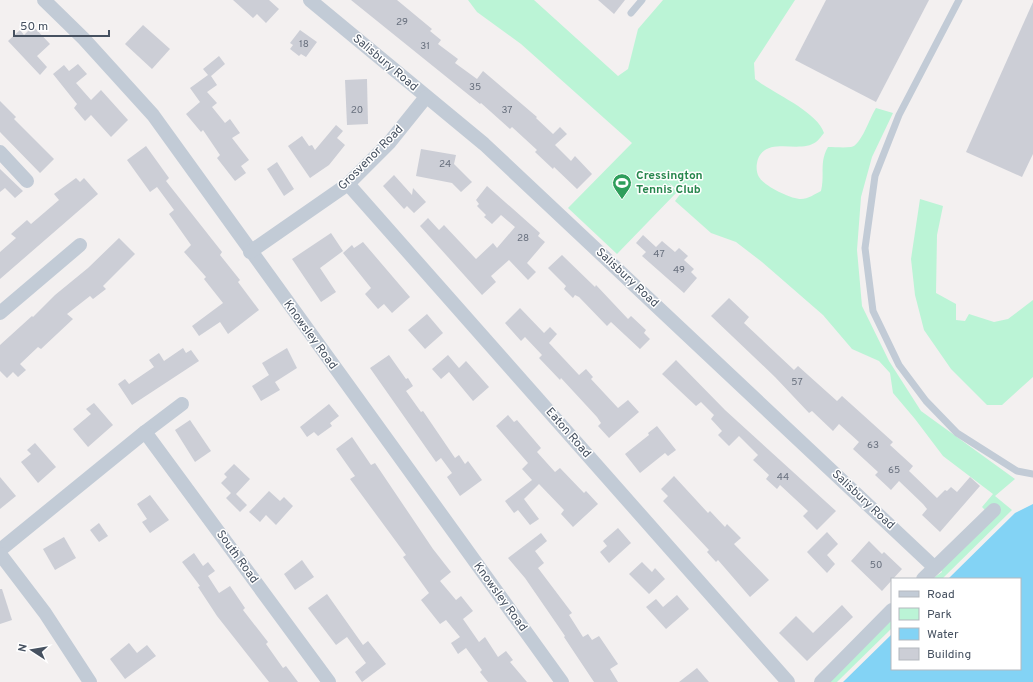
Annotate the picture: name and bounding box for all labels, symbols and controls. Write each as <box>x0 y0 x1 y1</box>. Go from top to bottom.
scale bar <box>14 12 109 38</box>
house number: 29 <box>396 16 408 29</box>
text: 50 m <box>20 19 48 35</box>
street label: Salisbury Road <box>349 31 421 95</box>
house number: 18 <box>299 38 309 51</box>
house number: 31 <box>420 40 430 53</box>
house number: 35 <box>469 81 481 94</box>
house number: 20 <box>351 104 363 117</box>
house number: 37 <box>501 104 513 117</box>
street label: Grosvenor Road <box>335 122 407 194</box>
house number: 24 <box>439 158 451 171</box>
place label: Cressington Tennis Club <box>636 168 703 198</box>
sports icon: Cressington Tennis Club <box>611 172 633 200</box>
house number: 28 <box>517 232 529 245</box>
street label: Salisbury Road <box>592 245 662 311</box>
house number: 47 <box>653 248 665 261</box>
house number: 49 <box>673 264 685 277</box>
street label: Knowsley Road <box>279 297 341 373</box>
house number: 57 <box>791 376 803 389</box>
street label: Eaton Road <box>542 404 594 462</box>
house number: 63 <box>867 439 879 452</box>
house number: 65 <box>888 464 900 477</box>
street label: Salisbury Road <box>828 467 898 533</box>
house number: 44 <box>777 471 789 484</box>
street label: South Road <box>212 527 262 587</box>
street label: Knowsley Road <box>469 559 531 635</box>
house number: 50 <box>870 559 882 572</box>
legend <box>891 578 1021 670</box>
text: Road <box>927 587 955 603</box>
text: Park <box>927 607 952 623</box>
text: Water <box>927 627 959 643</box>
north arrow <box>12 630 52 670</box>
text: N <box>16 643 31 653</box>
text: Building <box>927 647 971 663</box>

